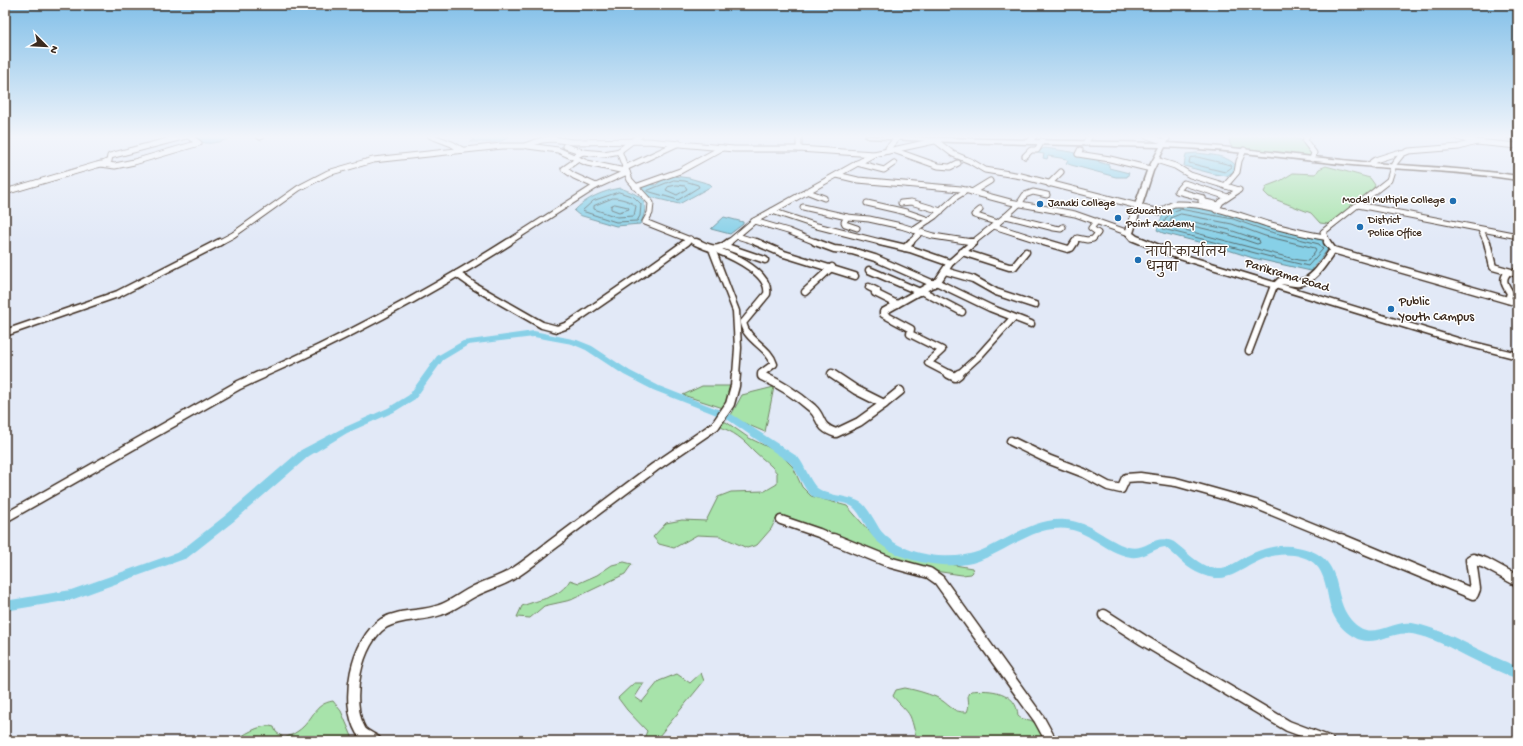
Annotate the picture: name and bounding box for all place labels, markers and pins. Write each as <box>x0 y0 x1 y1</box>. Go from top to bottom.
place label: Model Multiple College <box>1342 195 1445 207</box>
marker: Model Multiple College <box>1448 196 1458 206</box>
place label: Janaki College <box>1048 198 1116 210</box>
marker: Janaki College <box>1035 199 1045 209</box>
place label: Education Point Academy <box>1125 206 1195 231</box>
marker: Education Point Academy <box>1113 213 1123 223</box>
place label: District Police Office <box>1367 215 1422 240</box>
marker: District Police Office <box>1355 222 1365 232</box>
place label: नापी कार्यालय धनुषा <box>1145 241 1228 278</box>
marker: नापी कार्यालय धनुषा <box>1133 255 1143 265</box>
place label: Public Youth Campus <box>1398 295 1475 325</box>
marker: Public Youth Campus <box>1386 304 1396 314</box>

